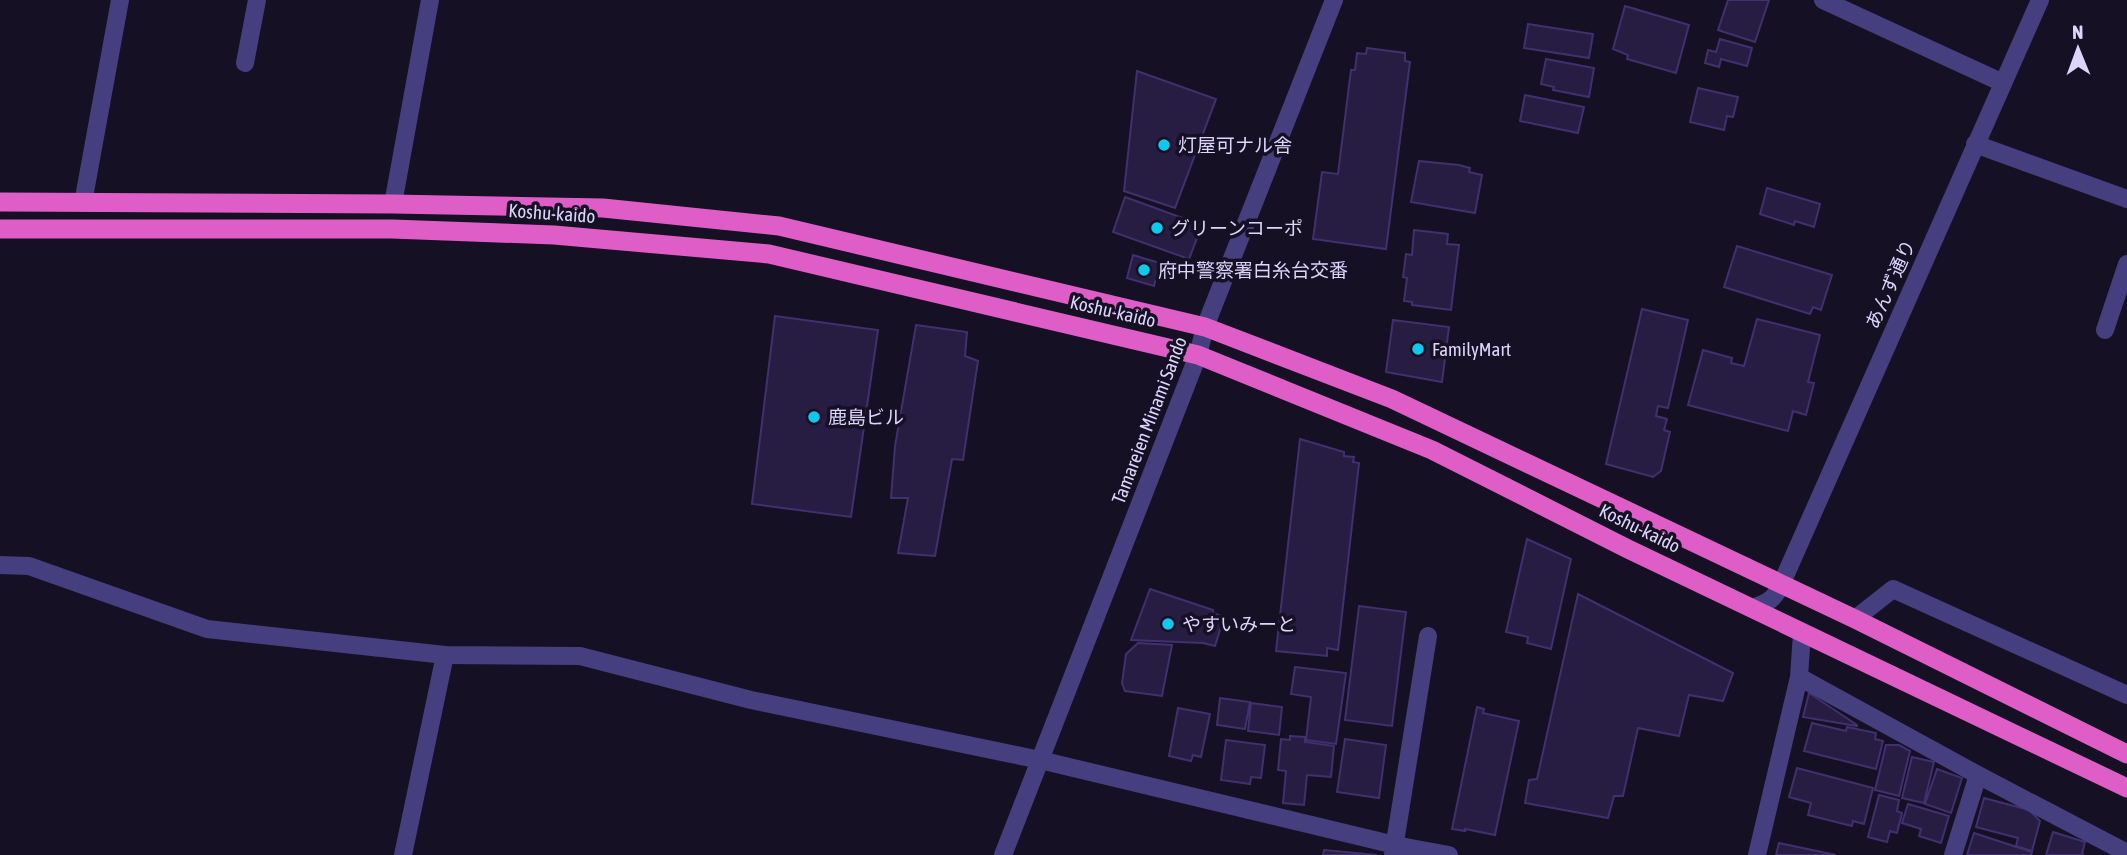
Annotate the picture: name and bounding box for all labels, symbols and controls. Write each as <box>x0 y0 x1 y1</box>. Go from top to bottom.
north arrow <box>2043 14 2113 84</box>
text: N <box>2072 21 2084 43</box>
place label: 灯屋可ナル舎 <box>1178 134 1292 156</box>
marker: 灯屋可ナル舎 <box>1156 137 1172 153</box>
street label: Koshu-kaido <box>508 199 596 227</box>
place label: グリーンコーポ <box>1171 217 1303 239</box>
marker: グリーンコーポ <box>1149 220 1165 236</box>
street label: あんず通り <box>1861 236 1919 332</box>
place label: 府中警察署白糸台交番 <box>1158 259 1348 281</box>
marker: 府中警察署白糸台交番 <box>1136 262 1152 278</box>
street label: Koshu-kaido <box>1068 290 1158 332</box>
street label: Tamareien Minami Sando <box>1107 333 1191 507</box>
place label: FamilyMart <box>1432 338 1511 360</box>
marker: FamilyMart <box>1410 341 1426 357</box>
place label: 鹿島ビル <box>828 406 904 428</box>
marker: 鹿島ビル <box>806 409 822 425</box>
street label: Koshu-kaido <box>1596 499 1684 557</box>
place label: やすいみーと <box>1182 613 1296 635</box>
marker: やすいみーと <box>1160 616 1176 632</box>

